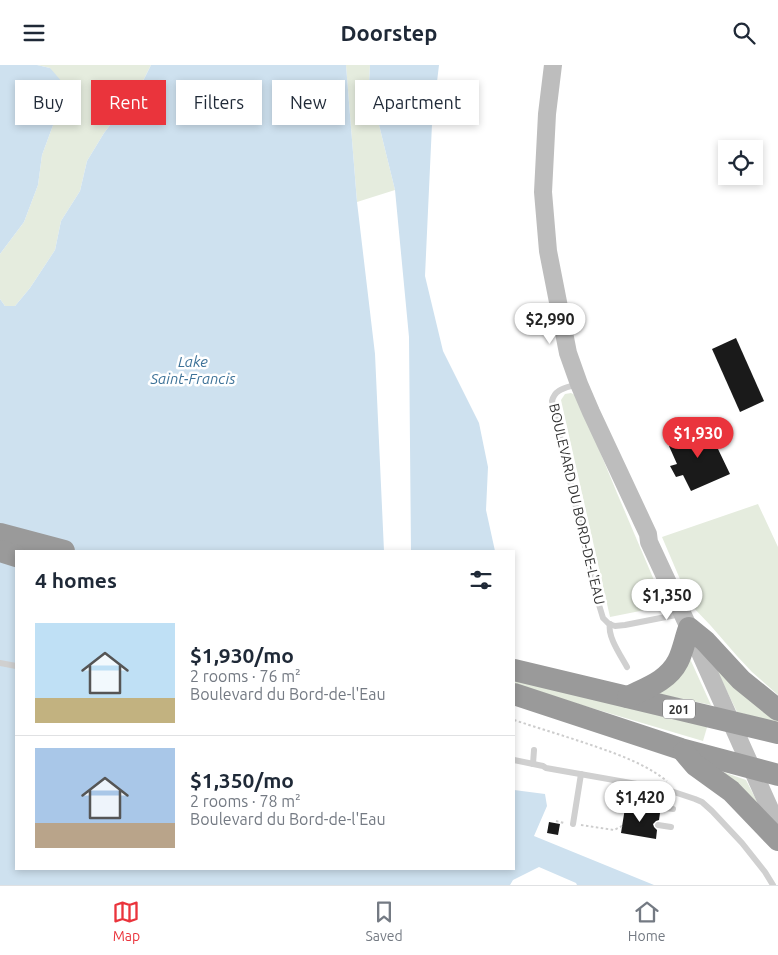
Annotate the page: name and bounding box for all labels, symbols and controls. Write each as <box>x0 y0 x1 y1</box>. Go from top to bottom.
icon: menu <box>20 19 48 47</box>
icon: search <box>730 19 758 47</box>
text: Doorstep <box>341 20 437 45</box>
chip: Buy <box>15 80 81 125</box>
chip: Rent <box>91 80 166 125</box>
chip: Filters <box>176 80 262 125</box>
chip: New <box>272 80 345 125</box>
chip: Apartment <box>355 80 479 125</box>
map controls <box>718 140 763 185</box>
button: locate <box>718 140 763 185</box>
pin: $2,990 <box>509 303 591 345</box>
text: $2,990 <box>525 310 575 328</box>
water label: Lake Saint-Francis <box>150 353 236 387</box>
street label: BOULEVARD DU BORD-DE-L'EAU <box>546 402 608 606</box>
pin: $1,930 <box>657 417 739 459</box>
text: $1,930 <box>673 424 723 442</box>
icon: filters <box>467 566 495 594</box>
text: 4 homes <box>35 568 117 592</box>
pin: $1,350 <box>626 579 708 621</box>
text: $1,350 <box>642 586 692 604</box>
icon: home <box>75 643 135 703</box>
text: $1,930/mo <box>190 643 294 667</box>
text: 2 rooms · 76 m² <box>190 667 301 685</box>
text: Boulevard du Bord-de-l'Eau <box>190 685 386 703</box>
road number: 201 <box>663 699 695 719</box>
icon: home <box>75 768 135 828</box>
text: $1,350/mo <box>190 768 294 792</box>
pin: $1,420 <box>599 781 681 823</box>
text: $1,420 <box>615 788 665 806</box>
text: 2 rooms · 78 m² <box>190 792 301 810</box>
text: Boulevard du Bord-de-l'Eau <box>190 810 386 828</box>
tab: Map <box>112 898 140 944</box>
tab: Saved <box>365 898 403 944</box>
tab: Home <box>628 898 665 944</box>

